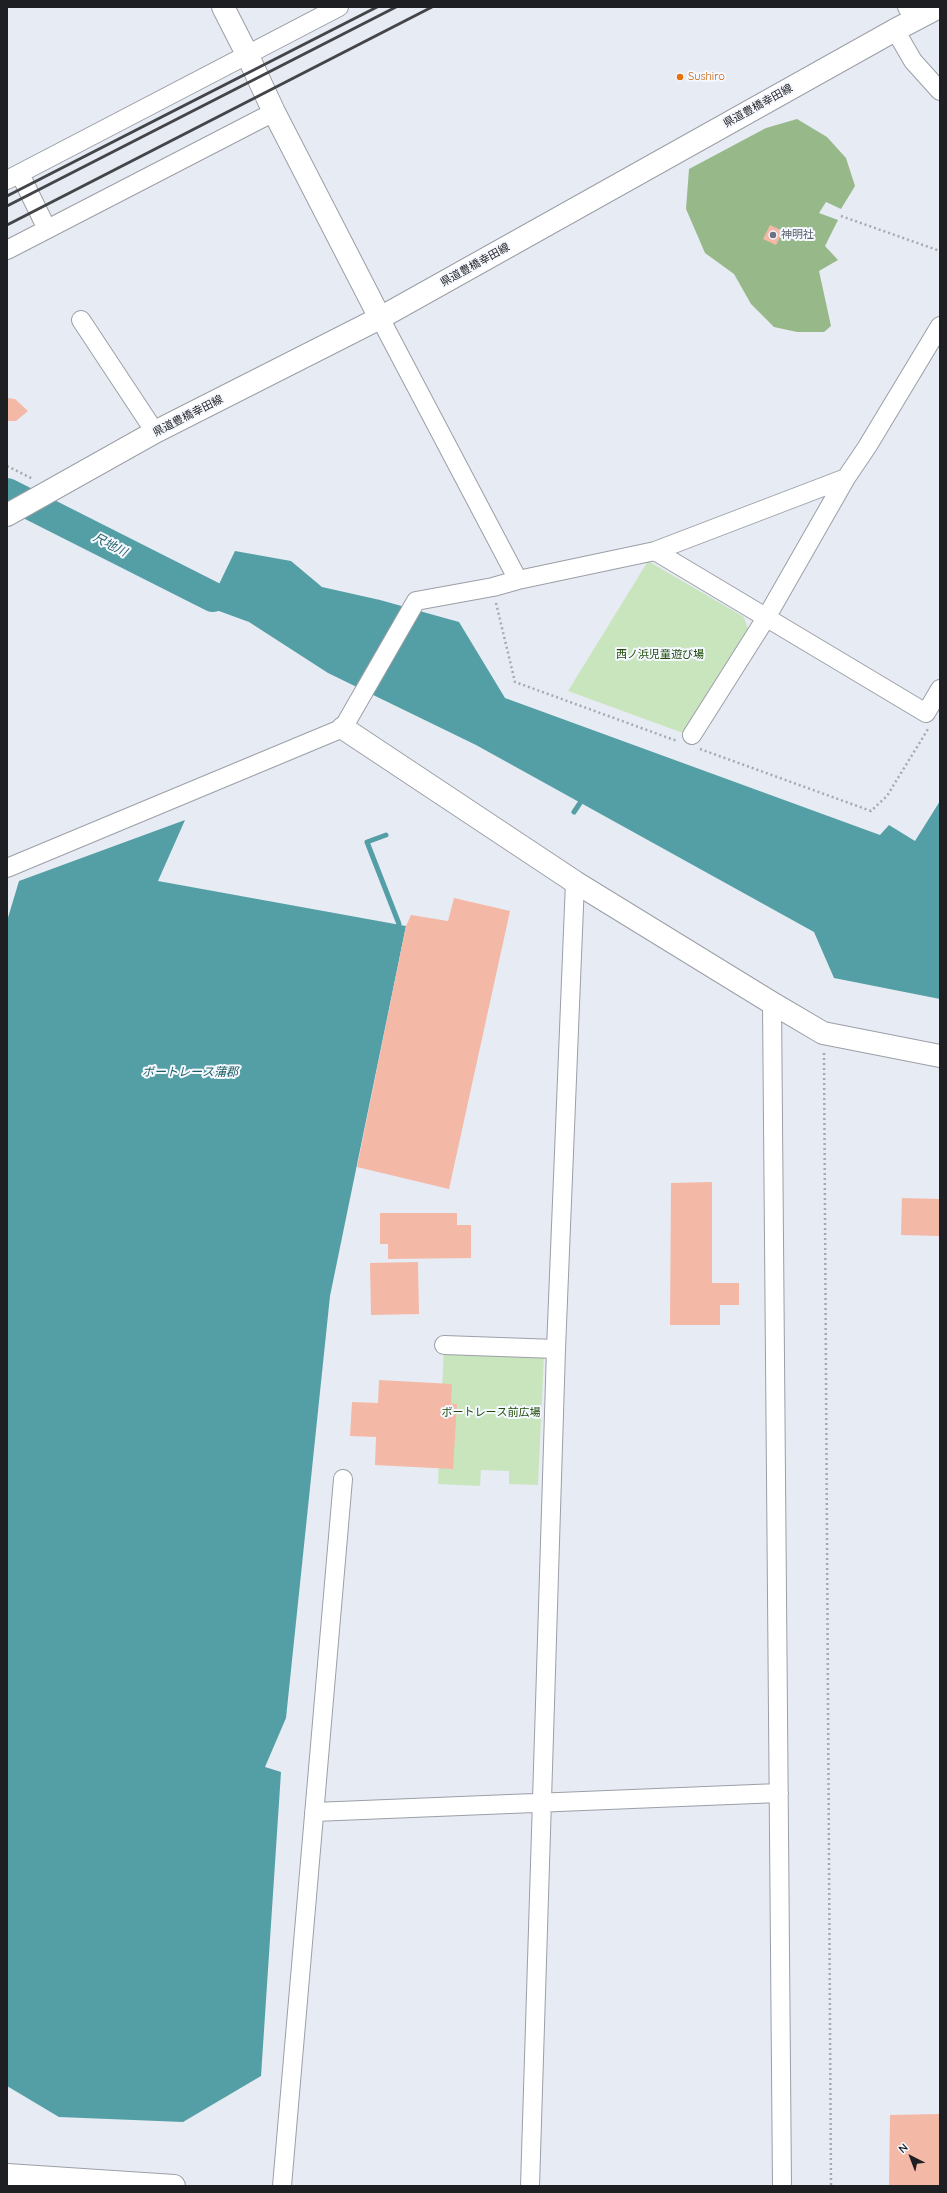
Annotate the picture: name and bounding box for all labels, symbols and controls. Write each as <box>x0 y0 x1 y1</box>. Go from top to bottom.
place label: Sushiro <box>688 70 725 84</box>
marker: Sushiro <box>675 72 685 82</box>
street label: 県道豊橋幸田線 <box>721 82 795 130</box>
place label: 神明社 <box>781 228 814 242</box>
marker: 神明社 <box>768 230 778 240</box>
street label: 県道豊橋幸田線 <box>438 241 512 289</box>
street label: 県道豊橋幸田線 <box>151 393 225 439</box>
water label: 尺地川 <box>91 530 129 560</box>
park label: 西ノ浜児童遊び場 <box>616 648 704 662</box>
water label: ボートレース蒲郡 <box>142 1065 238 1079</box>
park label: ボートレース前広場 <box>442 1406 540 1420</box>
north arrow <box>891 2137 931 2177</box>
text: N <box>895 2140 911 2156</box>

